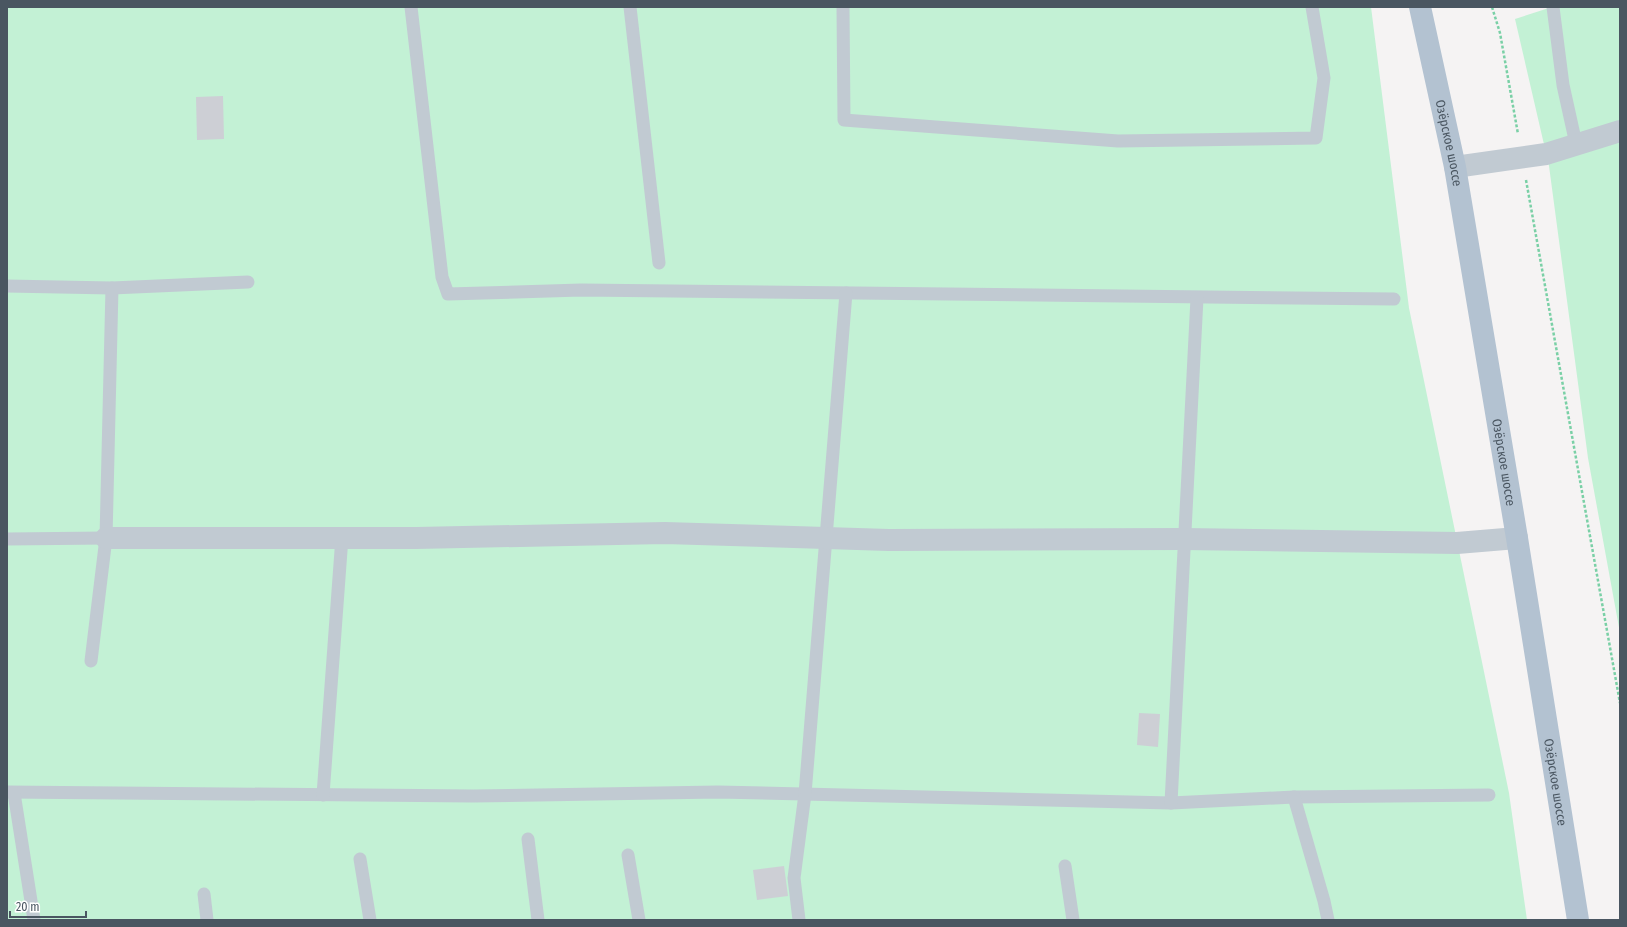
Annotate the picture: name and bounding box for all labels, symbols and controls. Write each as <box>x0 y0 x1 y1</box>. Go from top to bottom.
street label: Озёрское шоссе <box>1433 98 1466 187</box>
street label: Озёрское шоссе <box>1490 417 1519 507</box>
street label: Озёрское шоссе <box>1542 737 1570 827</box>
scale bar <box>10 893 86 919</box>
text: 20 m <box>16 900 40 914</box>

